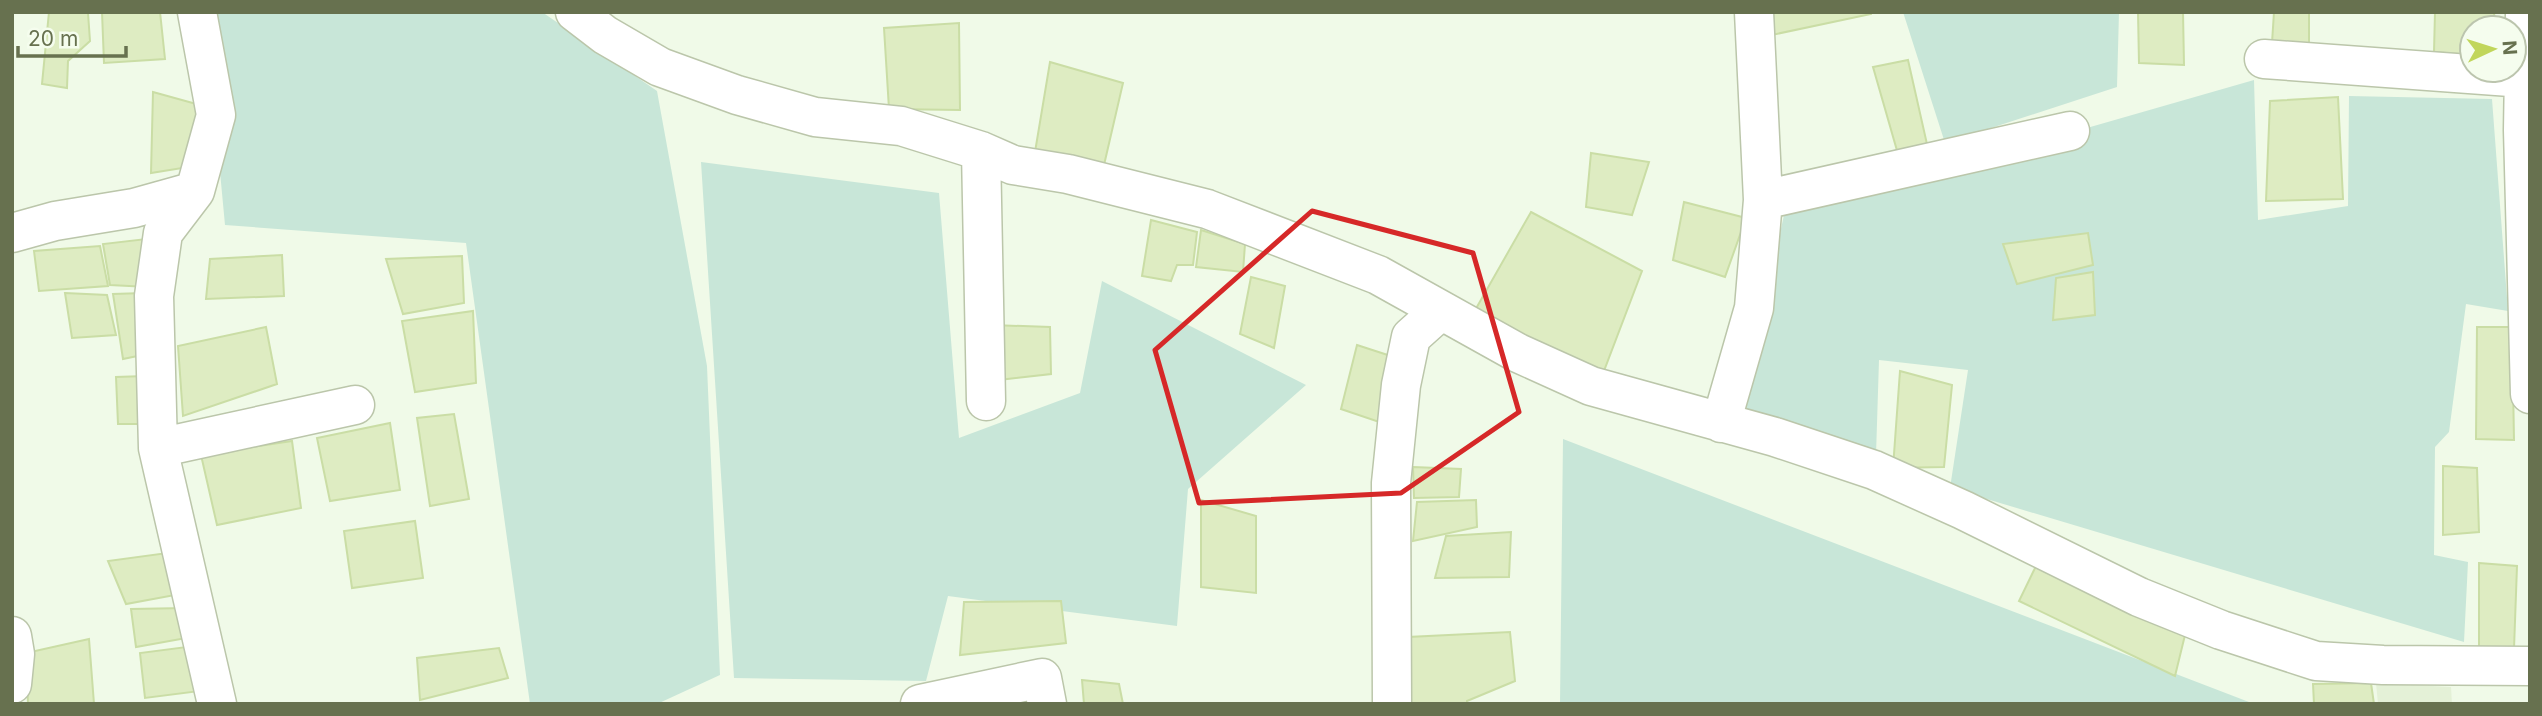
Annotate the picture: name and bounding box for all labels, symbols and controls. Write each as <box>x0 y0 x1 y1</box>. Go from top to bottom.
scale bar <box>18 14 126 58</box>
north arrow <box>2458 14 2528 84</box>
text: 20 m <box>28 26 78 51</box>
text: N <box>2497 40 2521 56</box>

